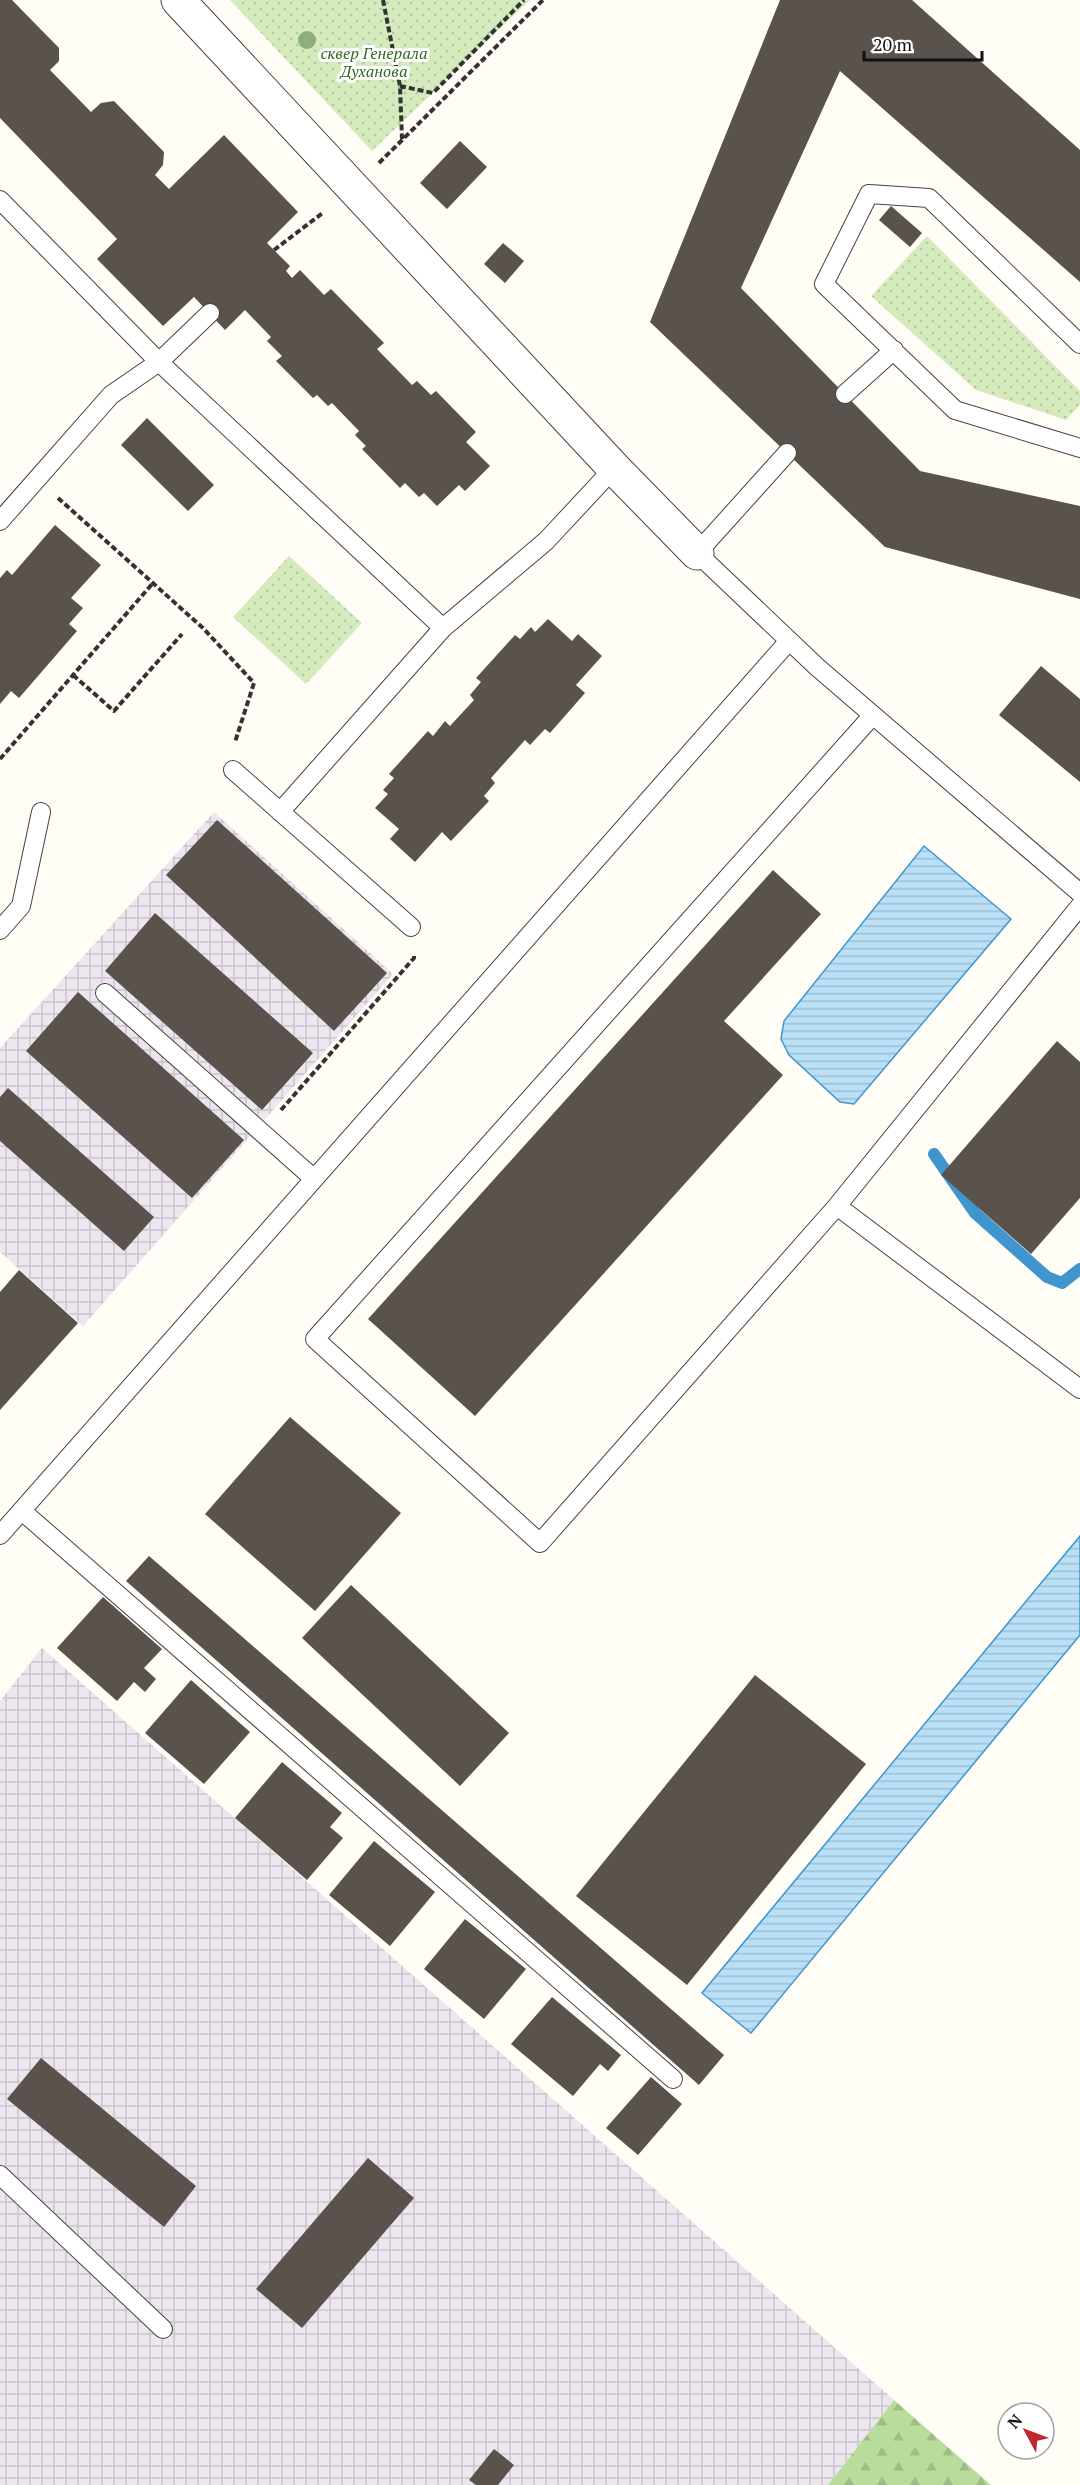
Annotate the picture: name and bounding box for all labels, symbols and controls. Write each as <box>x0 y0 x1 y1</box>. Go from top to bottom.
scale bar <box>864 24 982 62</box>
text: 20 m <box>873 32 913 56</box>
park label: сквер Генерала Духанова <box>320 42 428 82</box>
north arrow <box>996 2401 1056 2461</box>
text: N <box>1002 2409 1027 2433</box>

